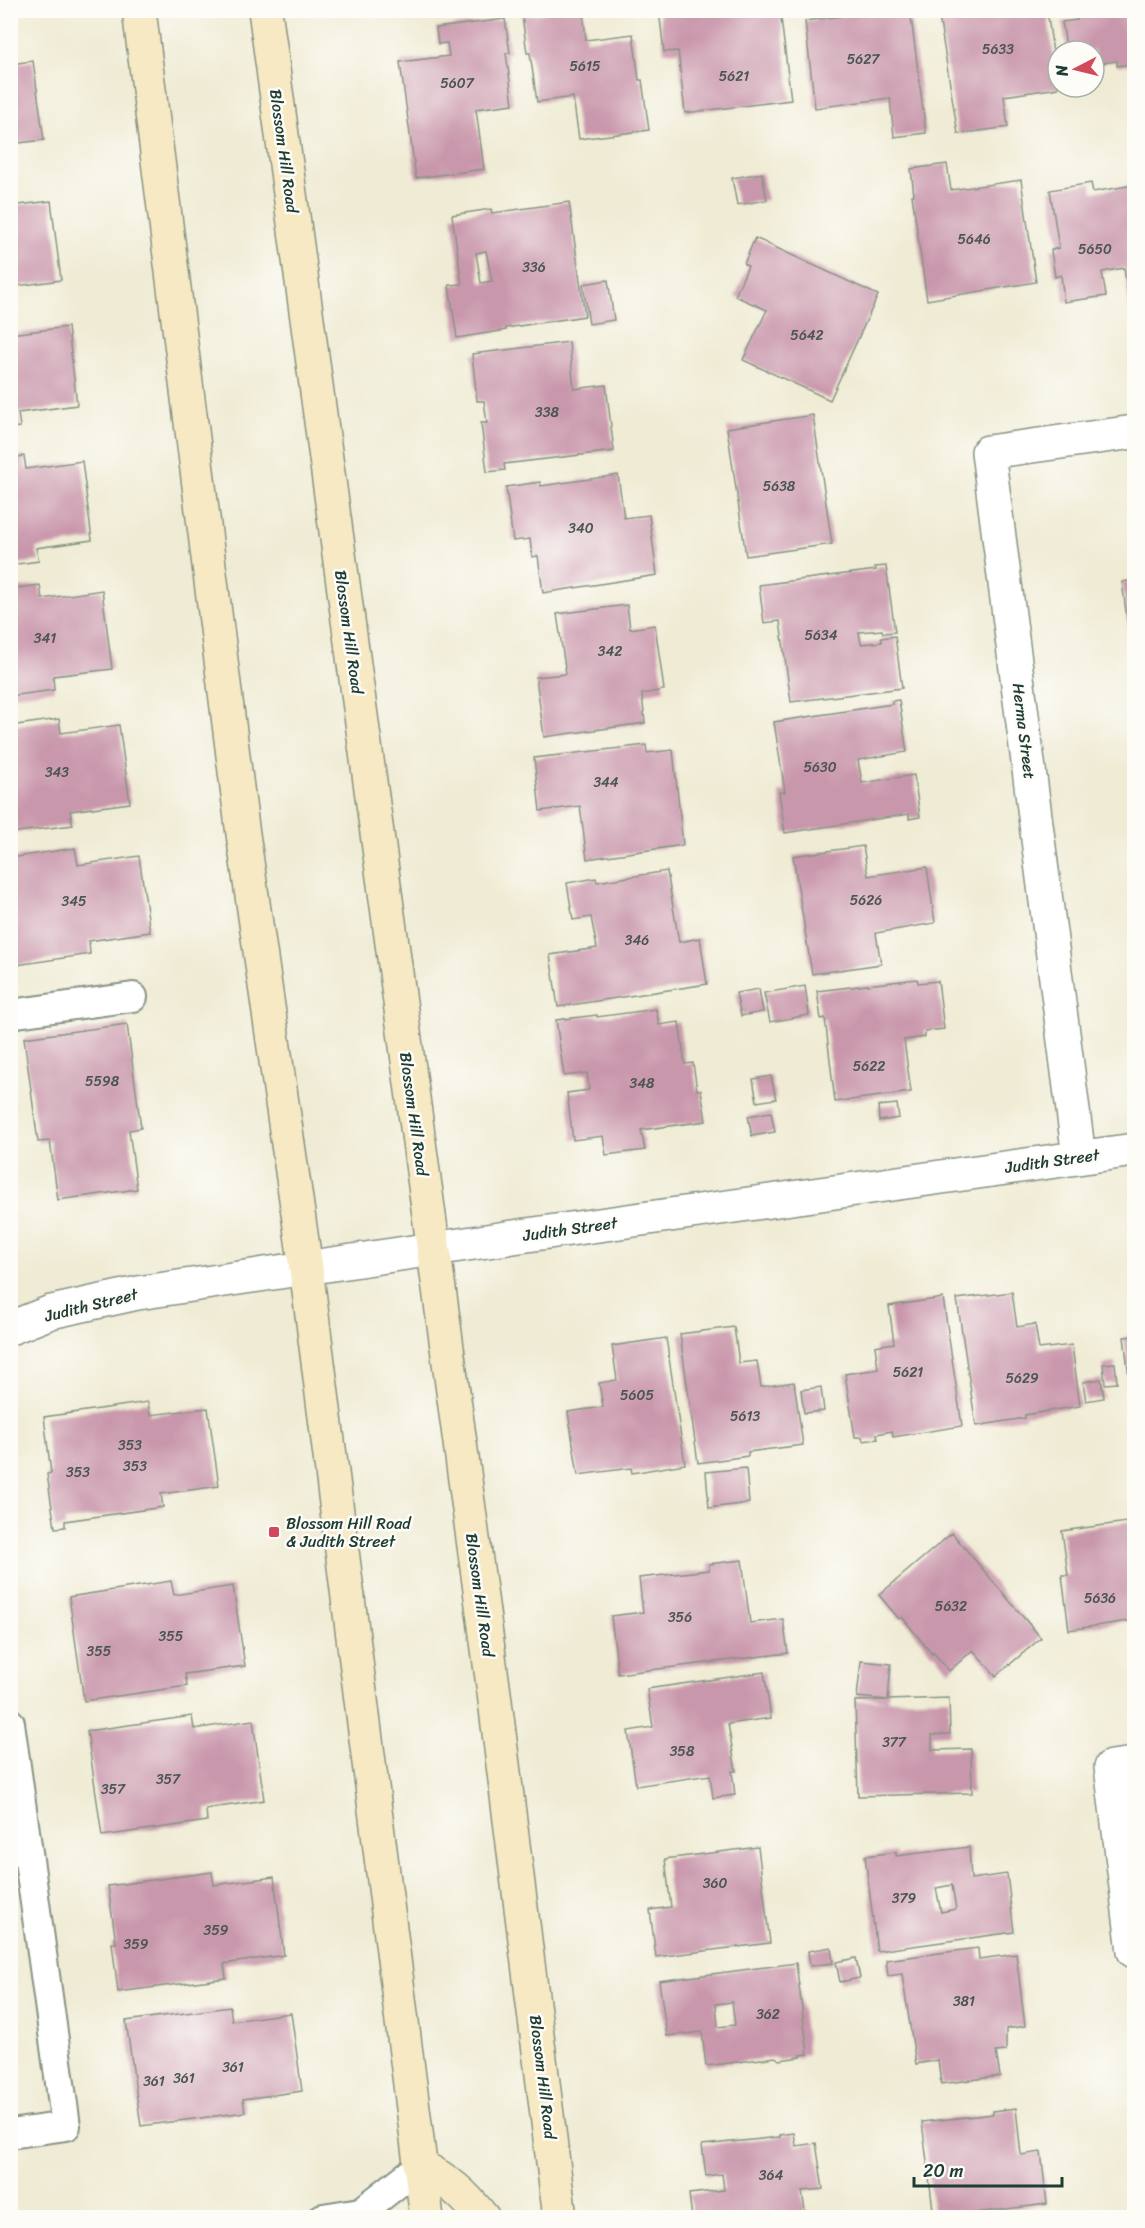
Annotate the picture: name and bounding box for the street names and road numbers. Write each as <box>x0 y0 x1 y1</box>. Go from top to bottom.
street label: Blossom Hill Road <box>261 87 307 216</box>
street label: Blossom Hill Road <box>326 568 372 697</box>
street label: Herma Street <box>1004 681 1044 781</box>
street label: Blossom Hill Road <box>391 1050 437 1179</box>
street label: Judith Street <box>1002 1140 1102 1182</box>
street label: Judith Street <box>520 1208 620 1250</box>
street label: Judith Street <box>40 1279 141 1331</box>
street label: Blossom Hill Road <box>457 1531 503 1660</box>
street label: Blossom Hill Road <box>521 2013 565 2142</box>

